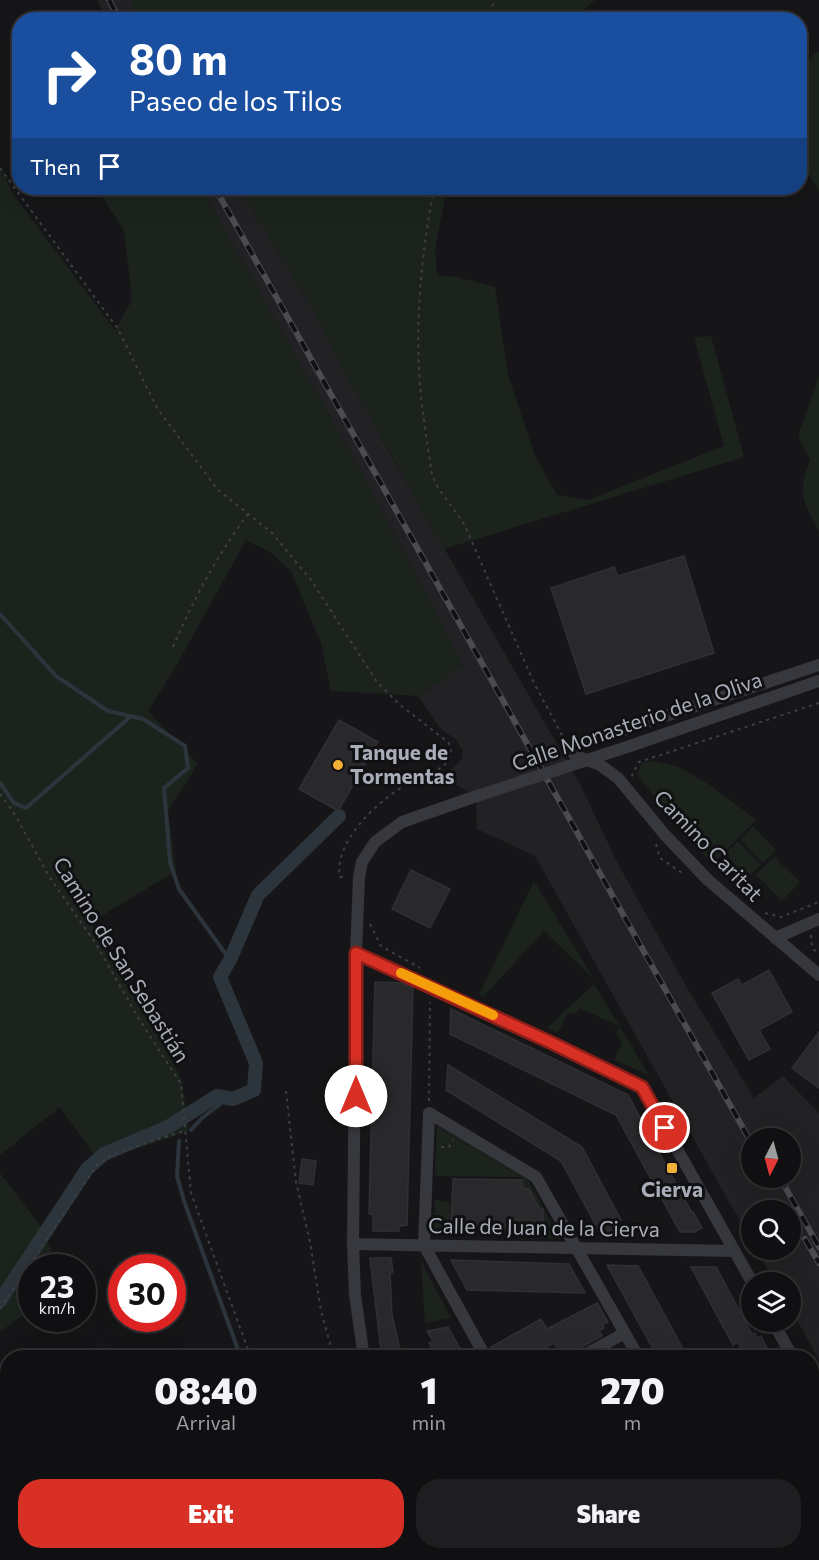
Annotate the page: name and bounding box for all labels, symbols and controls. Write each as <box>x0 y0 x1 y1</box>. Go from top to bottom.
text: 80 m <box>129 32 228 84</box>
icon: right <box>30 36 108 114</box>
text: Paseo de los Tilos <box>129 84 342 117</box>
icon: arrive <box>93 150 126 183</box>
text: Then <box>30 153 81 180</box>
street label: Calle Monasterio de la Oliva <box>508 666 765 775</box>
place label: Tanque de Tormentas <box>350 739 455 788</box>
marker: Tanque de Tormentas <box>331 758 345 772</box>
street label: Camino Caritat <box>650 784 768 906</box>
street label: Camino de San Sebastián <box>49 852 196 1067</box>
position arrow <box>324 1064 388 1128</box>
pin <box>639 1102 690 1153</box>
icon: arrive <box>648 1111 681 1144</box>
north arrow <box>741 1128 801 1188</box>
map controls <box>741 1128 801 1332</box>
marker: Cierva <box>665 1161 679 1175</box>
place label: Cierva <box>641 1176 703 1201</box>
button: search <box>741 1200 801 1260</box>
street label: Calle de Juan de la Cierva <box>428 1212 660 1241</box>
speed limit sign: 30 <box>108 1254 186 1332</box>
text: 23 <box>40 1267 74 1304</box>
button: layers <box>741 1272 801 1332</box>
text: km/h <box>39 1299 75 1317</box>
text: 08:40 <box>154 1367 258 1411</box>
text: 1 <box>420 1367 437 1411</box>
text: 270 <box>600 1367 665 1411</box>
text: Arrival <box>176 1410 236 1434</box>
text: min <box>412 1410 446 1434</box>
text: m <box>624 1410 641 1434</box>
button: Exit <box>18 1479 404 1548</box>
button: Share <box>416 1479 801 1548</box>

